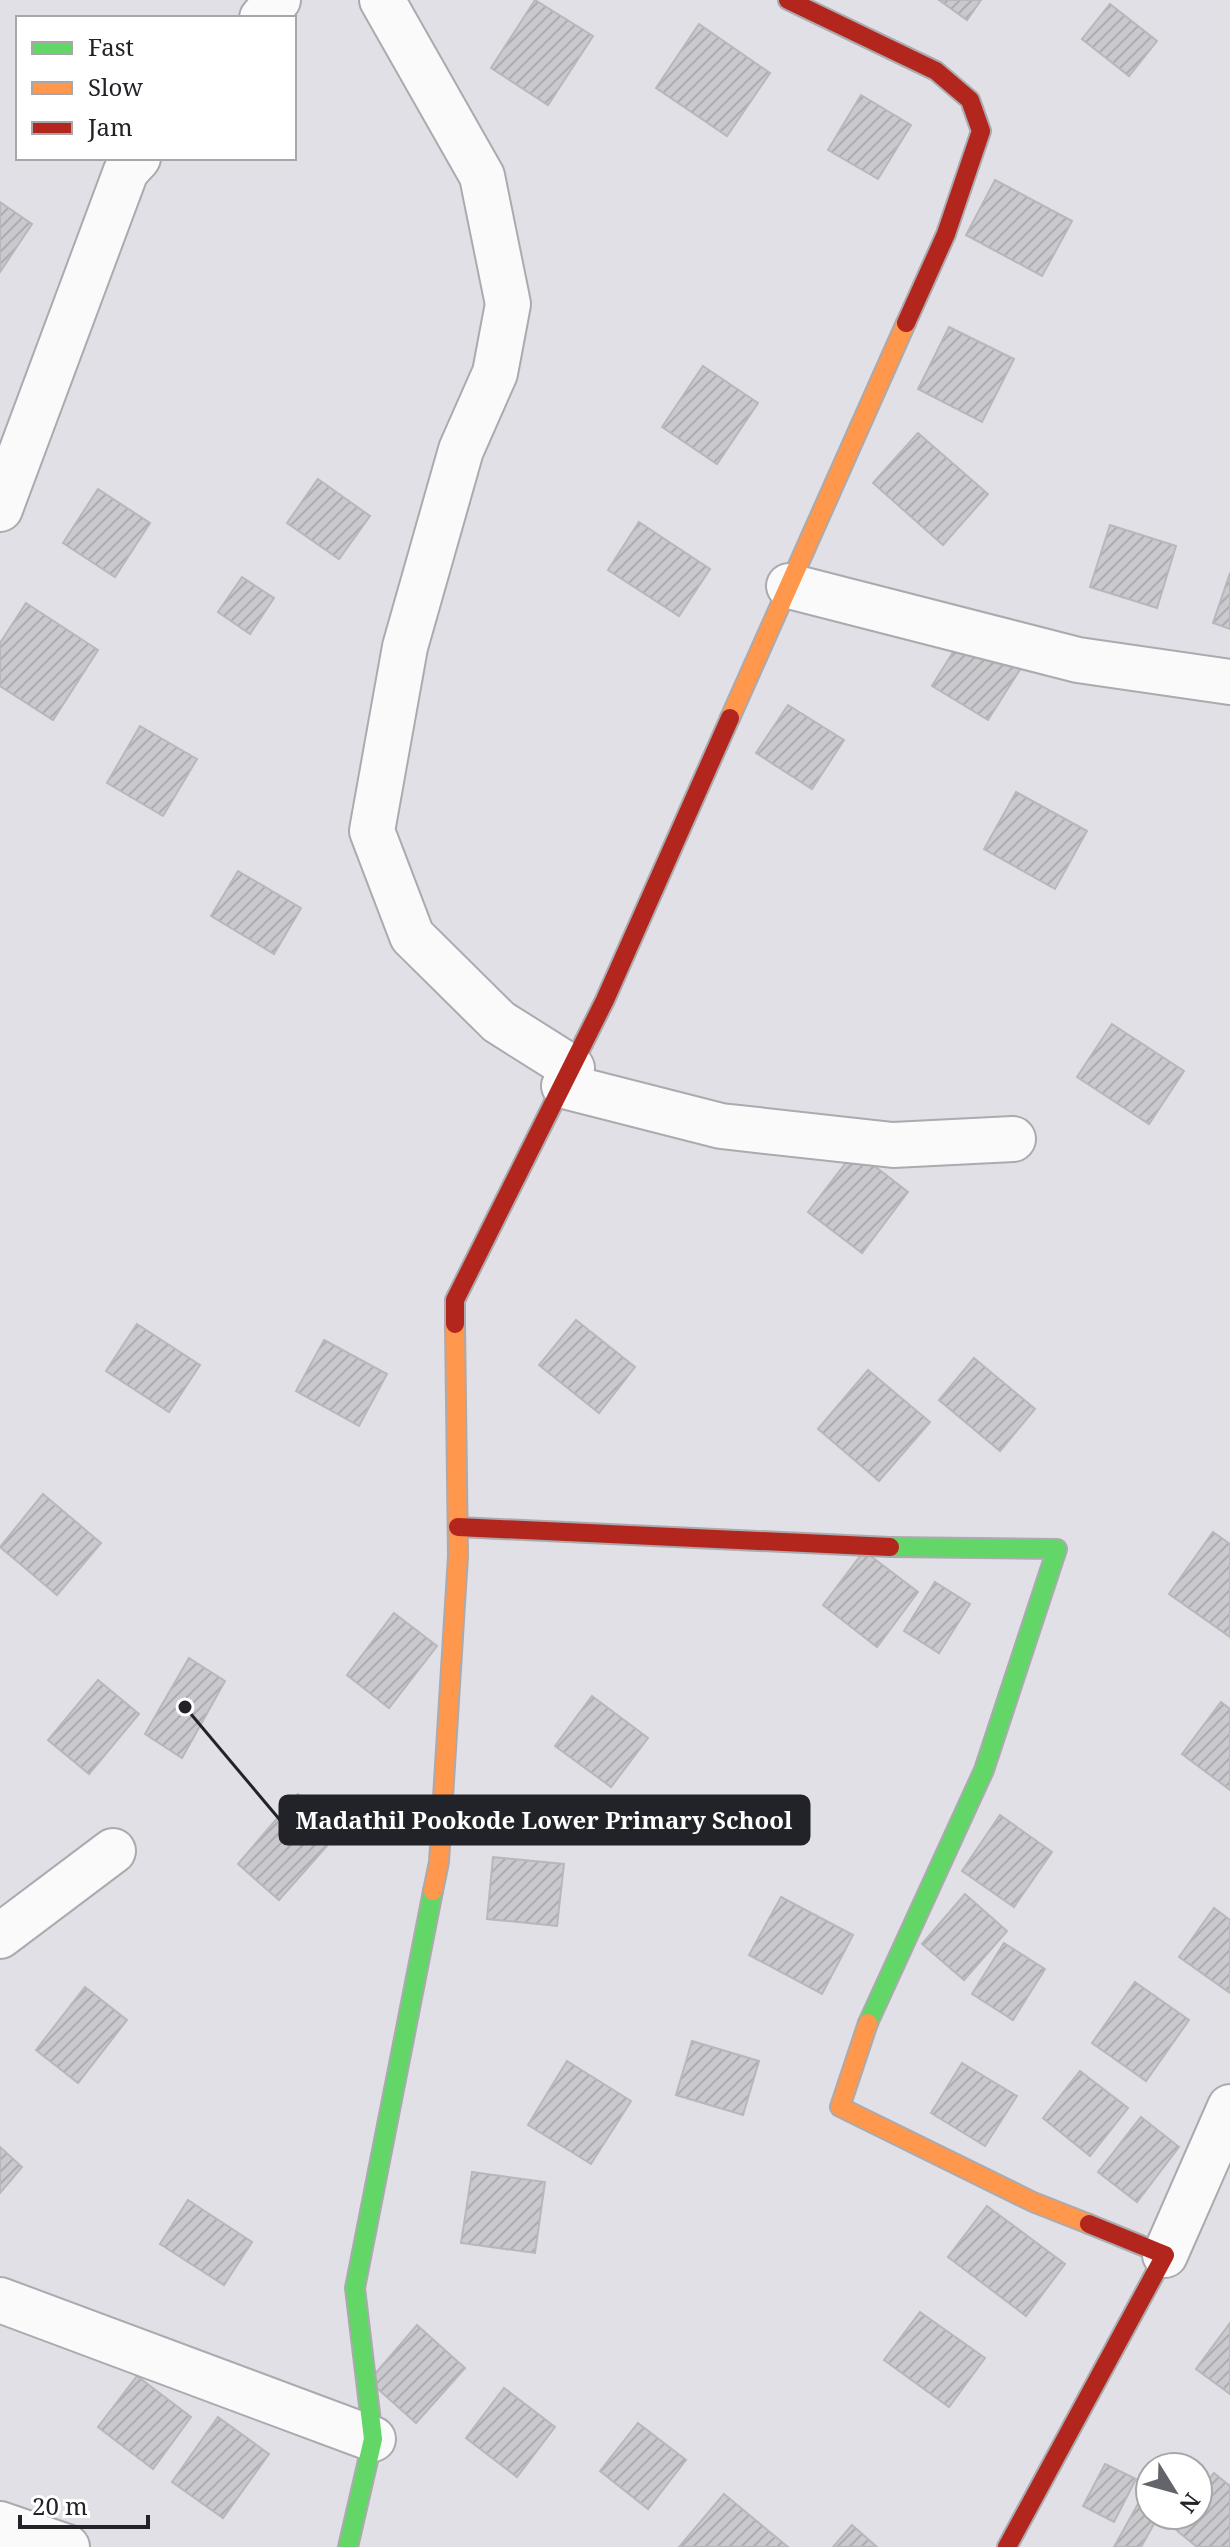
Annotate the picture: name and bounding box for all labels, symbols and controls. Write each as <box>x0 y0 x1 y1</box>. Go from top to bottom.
legend <box>16 16 296 160</box>
text: Fast <box>88 30 134 63</box>
text: Slow <box>88 70 143 103</box>
text: Jam <box>87 110 133 143</box>
callout: Madathil Pookode Lower Primary School <box>280 1796 809 1844</box>
text: Madathil Pookode Lower Primary School <box>296 1803 793 1836</box>
north arrow <box>1134 2451 1214 2531</box>
scale bar <box>20 2479 148 2529</box>
text: N <box>1174 2488 1208 2520</box>
text: 20 m <box>32 2489 88 2522</box>

